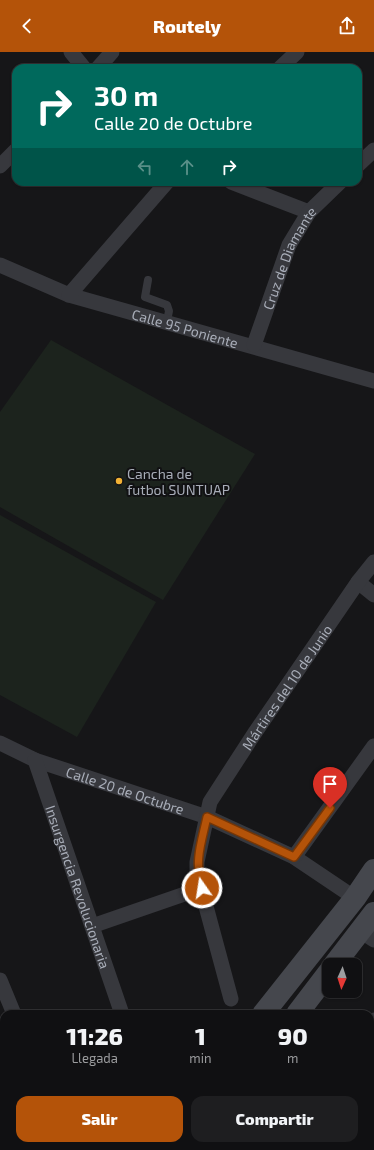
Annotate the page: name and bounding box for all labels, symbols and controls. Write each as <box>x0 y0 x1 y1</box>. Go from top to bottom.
icon: back <box>16 15 38 37</box>
text: Routely <box>153 15 221 37</box>
icon: share <box>336 15 358 37</box>
text: 30 m <box>94 78 158 112</box>
icon: right <box>28 80 80 132</box>
text: Calle 20 de Octubre <box>94 112 252 134</box>
icon: left <box>134 156 156 178</box>
icon: ahead <box>176 156 198 178</box>
icon: right <box>218 156 240 178</box>
street label: Cruz de Diamante <box>259 202 319 312</box>
street label: Calle 95 Poniente <box>130 305 240 351</box>
place label: Cancha de futbol SUNTUAP <box>127 465 230 498</box>
marker: Cancha de futbol SUNTUAP <box>114 476 124 486</box>
street label: Mártires del 10 de Junio <box>238 621 335 753</box>
street label: Calle 20 de Octubre <box>64 762 186 817</box>
pin <box>313 767 347 808</box>
icon: arrive <box>319 773 341 795</box>
street label: Insurgencia Revolucionaria <box>43 803 114 971</box>
position arrow <box>181 867 223 909</box>
north arrow <box>322 958 362 998</box>
map controls <box>322 958 362 998</box>
text: 11:26 <box>66 1021 123 1050</box>
text: 1 <box>195 1021 206 1050</box>
text: 90 <box>278 1021 308 1050</box>
text: Llegada <box>71 1050 118 1066</box>
text: min <box>189 1050 211 1066</box>
text: m <box>287 1050 298 1066</box>
button: Salir <box>16 1096 183 1142</box>
button: Compartir <box>191 1096 358 1142</box>

